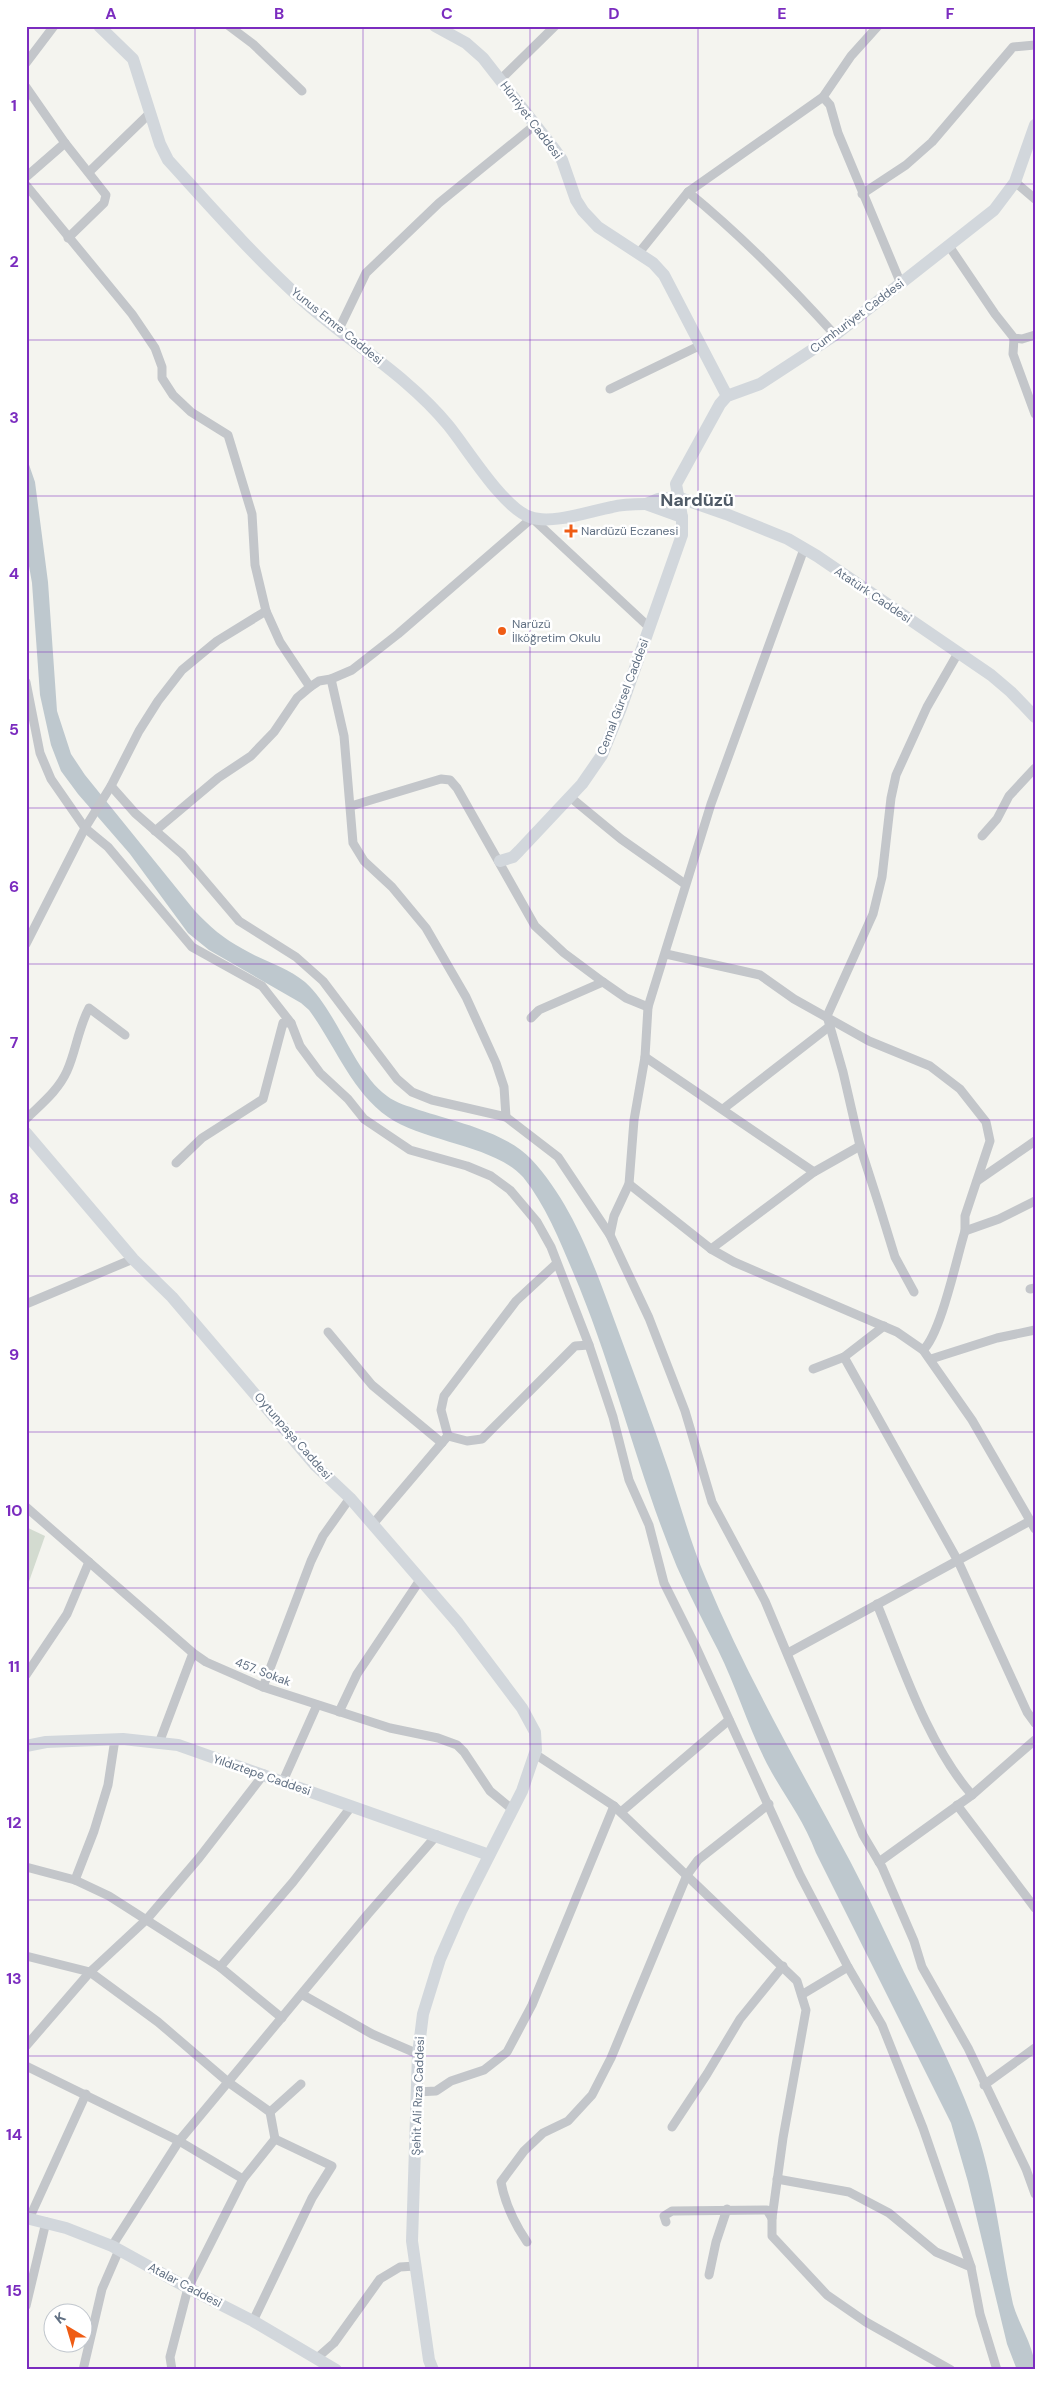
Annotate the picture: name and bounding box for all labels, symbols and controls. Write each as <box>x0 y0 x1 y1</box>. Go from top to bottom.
text: A <box>105 3 117 24</box>
text: B <box>274 3 284 24</box>
text: C <box>441 3 453 24</box>
text: D <box>608 3 620 24</box>
text: E <box>777 3 787 24</box>
text: F <box>946 3 955 24</box>
street label: Hürriyet Caddesi <box>497 78 566 162</box>
text: 1 <box>11 95 17 116</box>
text: 2 <box>9 251 19 272</box>
street label: Cumhuriyet Caddesi <box>807 275 907 357</box>
street label: Yunus Emre Caddesi <box>288 284 386 368</box>
text: 3 <box>9 407 19 428</box>
district label: Nardüzü <box>660 488 734 512</box>
place label: Nardüzü Eczanesi <box>581 523 678 539</box>
marker: Nardüzü Eczanesi <box>565 525 577 537</box>
text: 4 <box>9 563 19 584</box>
street label: Atatürk Caddesi <box>831 563 915 627</box>
place label: Narüzü İlköğretim Okulu <box>512 616 601 646</box>
marker: Narüzü İlköğretim Okulu <box>496 625 508 637</box>
street label: Cemal Gürsel Caddesi <box>593 636 653 758</box>
text: 5 <box>9 719 19 740</box>
text: 6 <box>9 876 19 897</box>
text: 7 <box>10 1032 19 1053</box>
text: 8 <box>9 1188 19 1209</box>
text: 9 <box>9 1344 19 1365</box>
street label: Oytunpaşa Caddesi <box>251 1389 335 1483</box>
text: 10 <box>5 1500 23 1521</box>
street label: 457. Sokak <box>233 1654 293 1690</box>
text: 11 <box>8 1656 20 1677</box>
street label: Yıldıztepe Caddesi <box>211 1751 313 1799</box>
text: 12 <box>6 1812 22 1833</box>
text: 13 <box>6 1968 22 1989</box>
street label: Şehit Ali Rıza Caddesi <box>408 2036 428 2156</box>
text: 14 <box>6 2124 22 2145</box>
street label: Atalar Caddesi <box>145 2259 225 2311</box>
text: 15 <box>6 2280 22 2301</box>
north arrow <box>42 2304 92 2354</box>
text: K <box>51 2308 69 2328</box>

